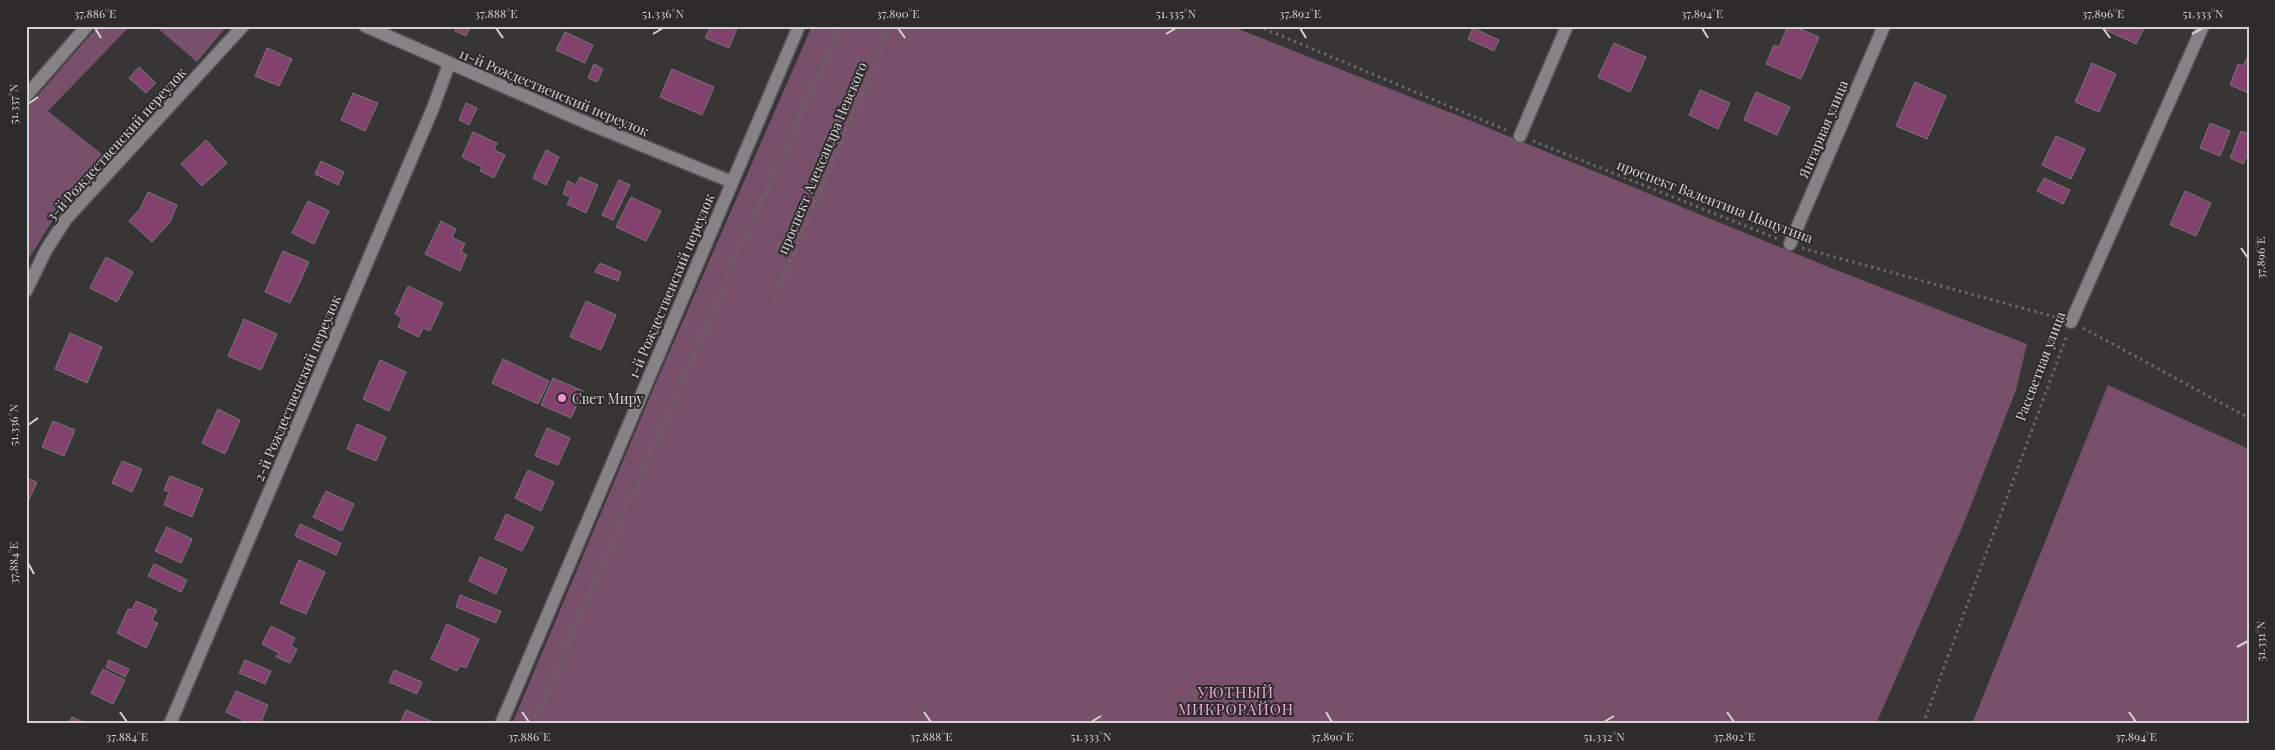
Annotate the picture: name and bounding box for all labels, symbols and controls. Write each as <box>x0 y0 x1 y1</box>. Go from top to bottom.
text: 37.886°E <box>74 5 116 21</box>
text: 37.888°E <box>475 5 517 21</box>
text: 51.336°N <box>642 5 684 21</box>
text: 37.890°E <box>876 5 920 21</box>
text: 51.335°N <box>1156 5 1197 21</box>
text: 37.892°E <box>1279 5 1321 21</box>
text: 37.894°E <box>1681 5 1723 21</box>
text: 37.896°E <box>2082 5 2124 21</box>
text: 51.333°N <box>2183 5 2224 21</box>
street label: 11-й Рождественский переулок <box>456 43 652 141</box>
street label: проспект Александра Невского <box>773 59 871 257</box>
street label: 3-й Рождественский переулок <box>42 63 190 225</box>
street label: Янтарная улица <box>1793 77 1852 182</box>
text: 51.337°N <box>5 83 21 124</box>
street label: проспект Валентина Цыцугина <box>1614 155 1816 247</box>
street label: 1-й Рождественский переулок <box>623 191 719 381</box>
text: 37.896°E <box>2252 237 2268 279</box>
street label: 2-й Рождественский переулок <box>249 292 345 484</box>
street label: Рассветная улица <box>2010 309 2070 423</box>
place label: Свет Миру <box>572 389 644 408</box>
marker: Свет Миру <box>556 392 568 404</box>
text: 51.336°N <box>5 404 21 446</box>
text: 37.884°E <box>5 542 21 584</box>
text: 51.331°N <box>2252 620 2268 661</box>
district label: УЮТНЫЙ МИКРОРАЙОН <box>1178 682 1294 719</box>
text: 37.884°E <box>106 728 148 744</box>
text: 37.886°E <box>508 728 550 744</box>
text: 37.888°E <box>910 728 952 744</box>
text: 51.333°N <box>1071 728 1112 744</box>
text: 37.890°E <box>1310 728 1354 744</box>
text: 51.332°N <box>1583 728 1625 744</box>
text: 37.892°E <box>1713 728 1755 744</box>
text: 37.894°E <box>2115 728 2157 744</box>

